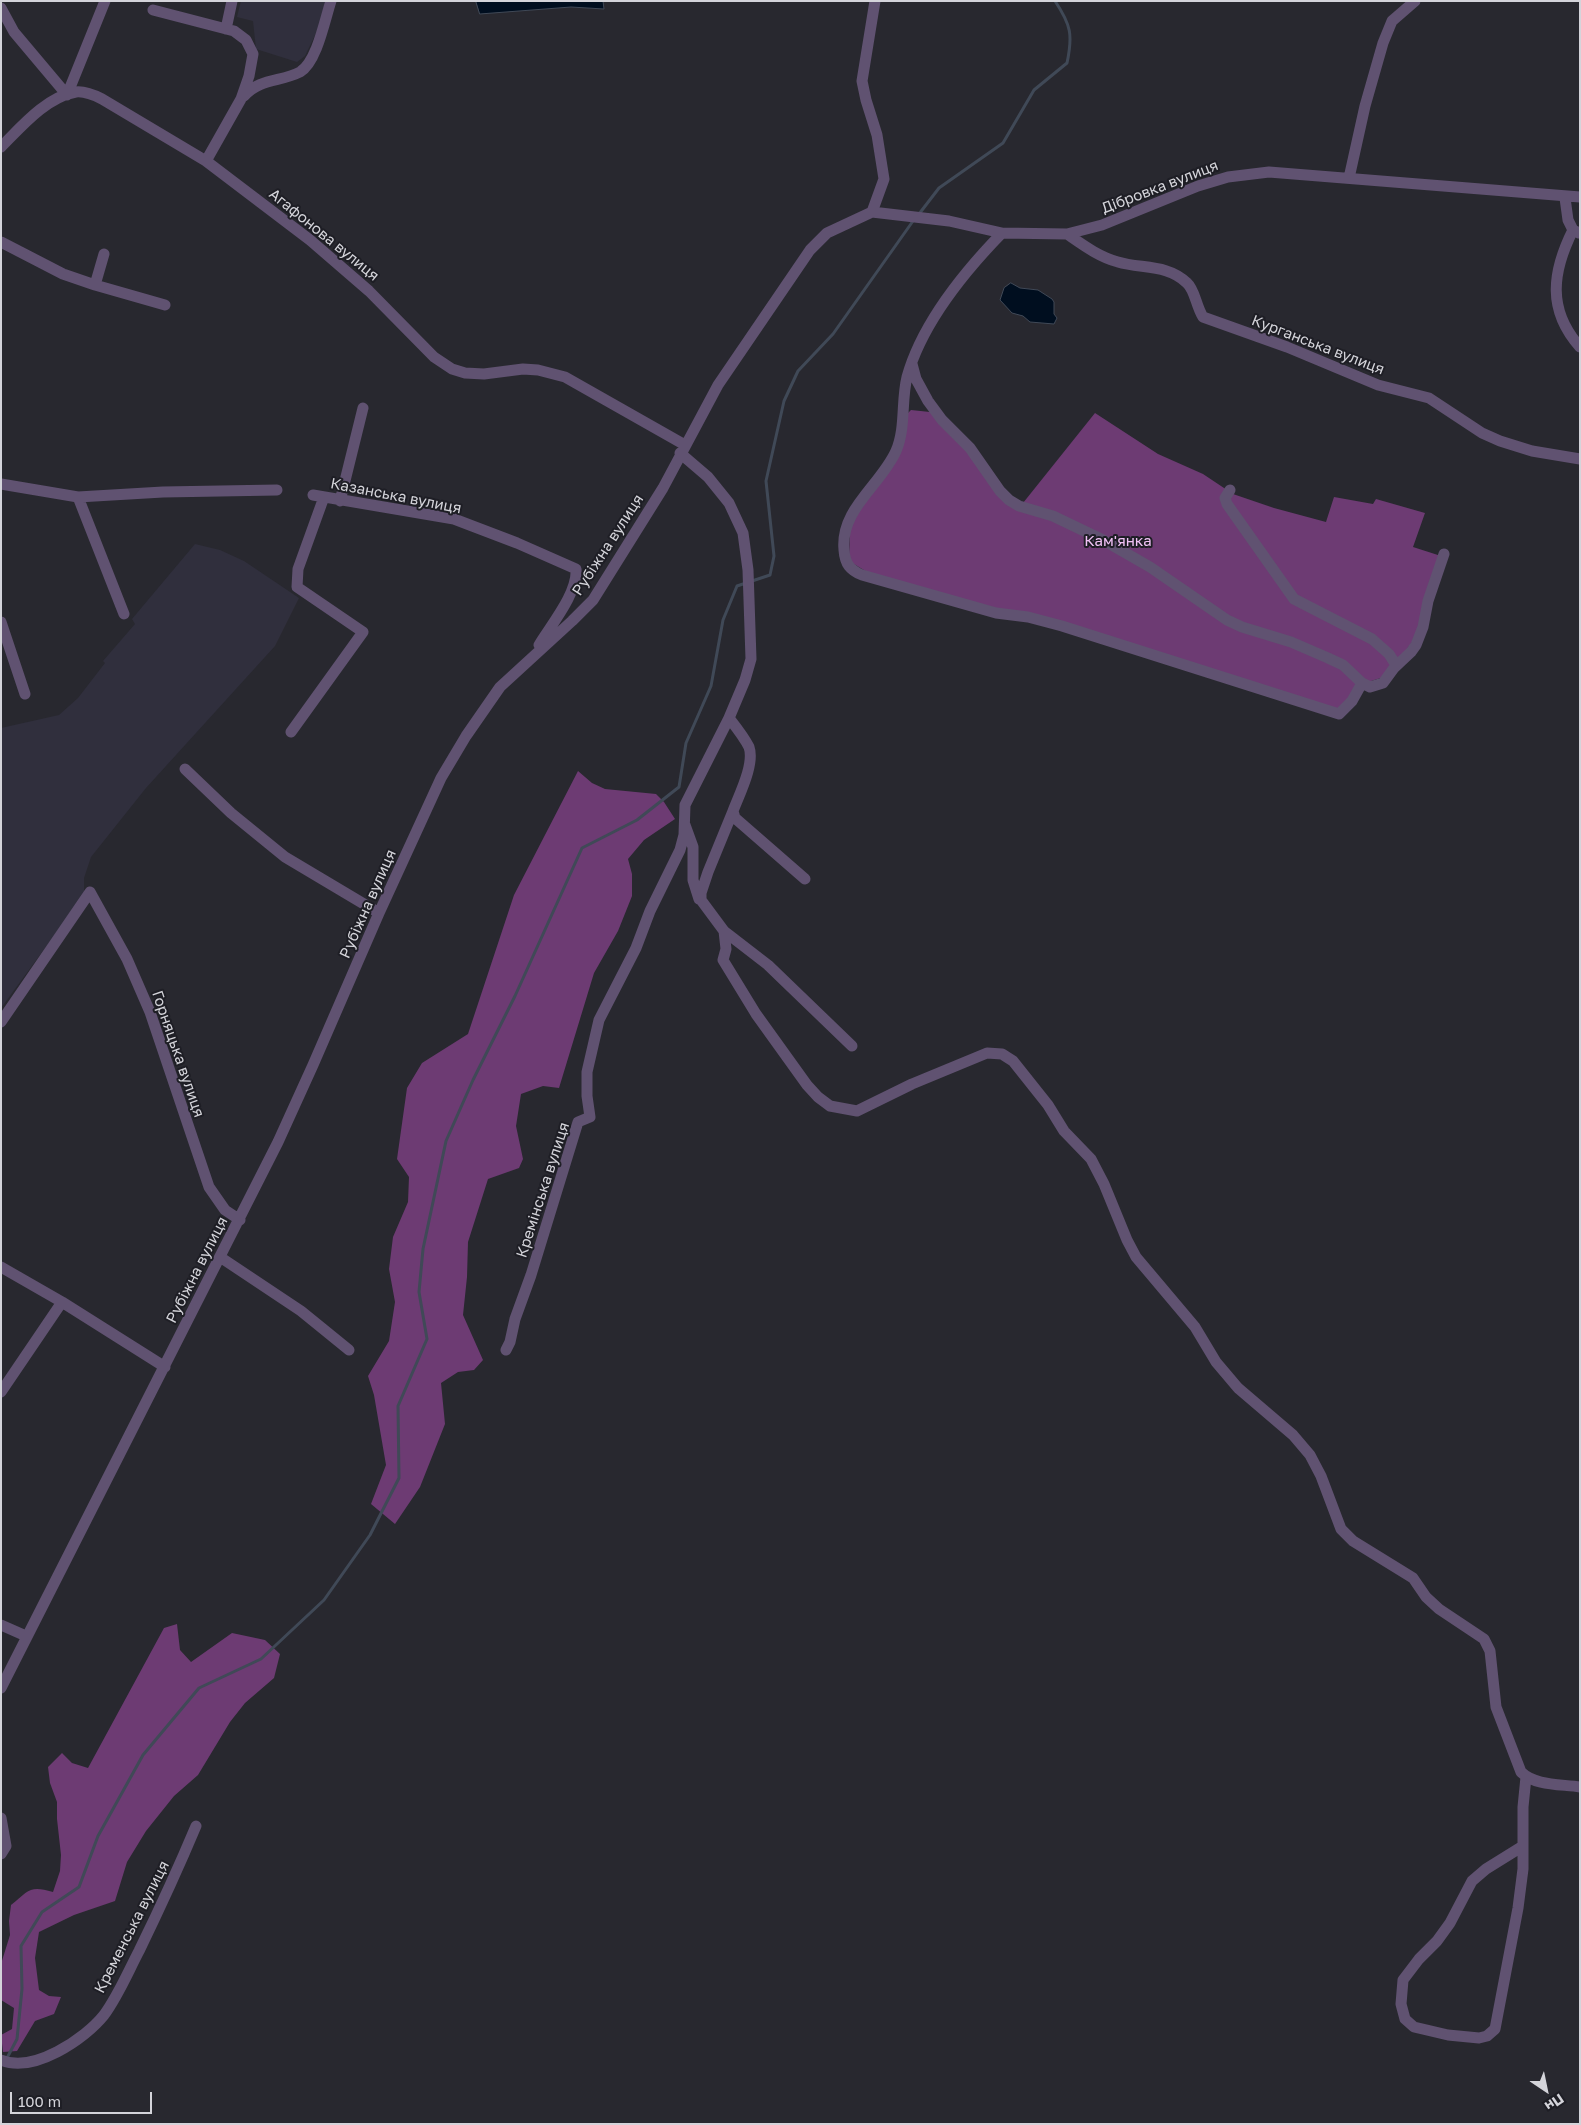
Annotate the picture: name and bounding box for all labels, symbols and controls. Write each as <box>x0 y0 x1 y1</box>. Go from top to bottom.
street label: Дібровка вулиця <box>1099 156 1221 218</box>
street label: Агафонова вулиця <box>265 185 383 285</box>
street label: Курганська вулиця <box>1249 311 1387 379</box>
street label: Казанська вулиця <box>329 474 463 518</box>
street label: Рубіжна вулиця <box>569 491 647 599</box>
park label: Кам'янка <box>1084 532 1152 550</box>
street label: Рубіжна вулиця <box>336 847 400 961</box>
street label: Горняцька вулиця <box>148 988 208 1120</box>
street label: Кремінська вулиця <box>513 1120 573 1260</box>
street label: Рубіжна вулиця <box>162 1214 232 1326</box>
street label: Кременська вулиця <box>91 1858 173 1996</box>
north arrow <box>1521 2065 1571 2115</box>
scale bar <box>12 2082 155 2114</box>
text: Пн <box>1542 2090 1567 2115</box>
text: 100 m <box>18 2092 61 2110</box>

